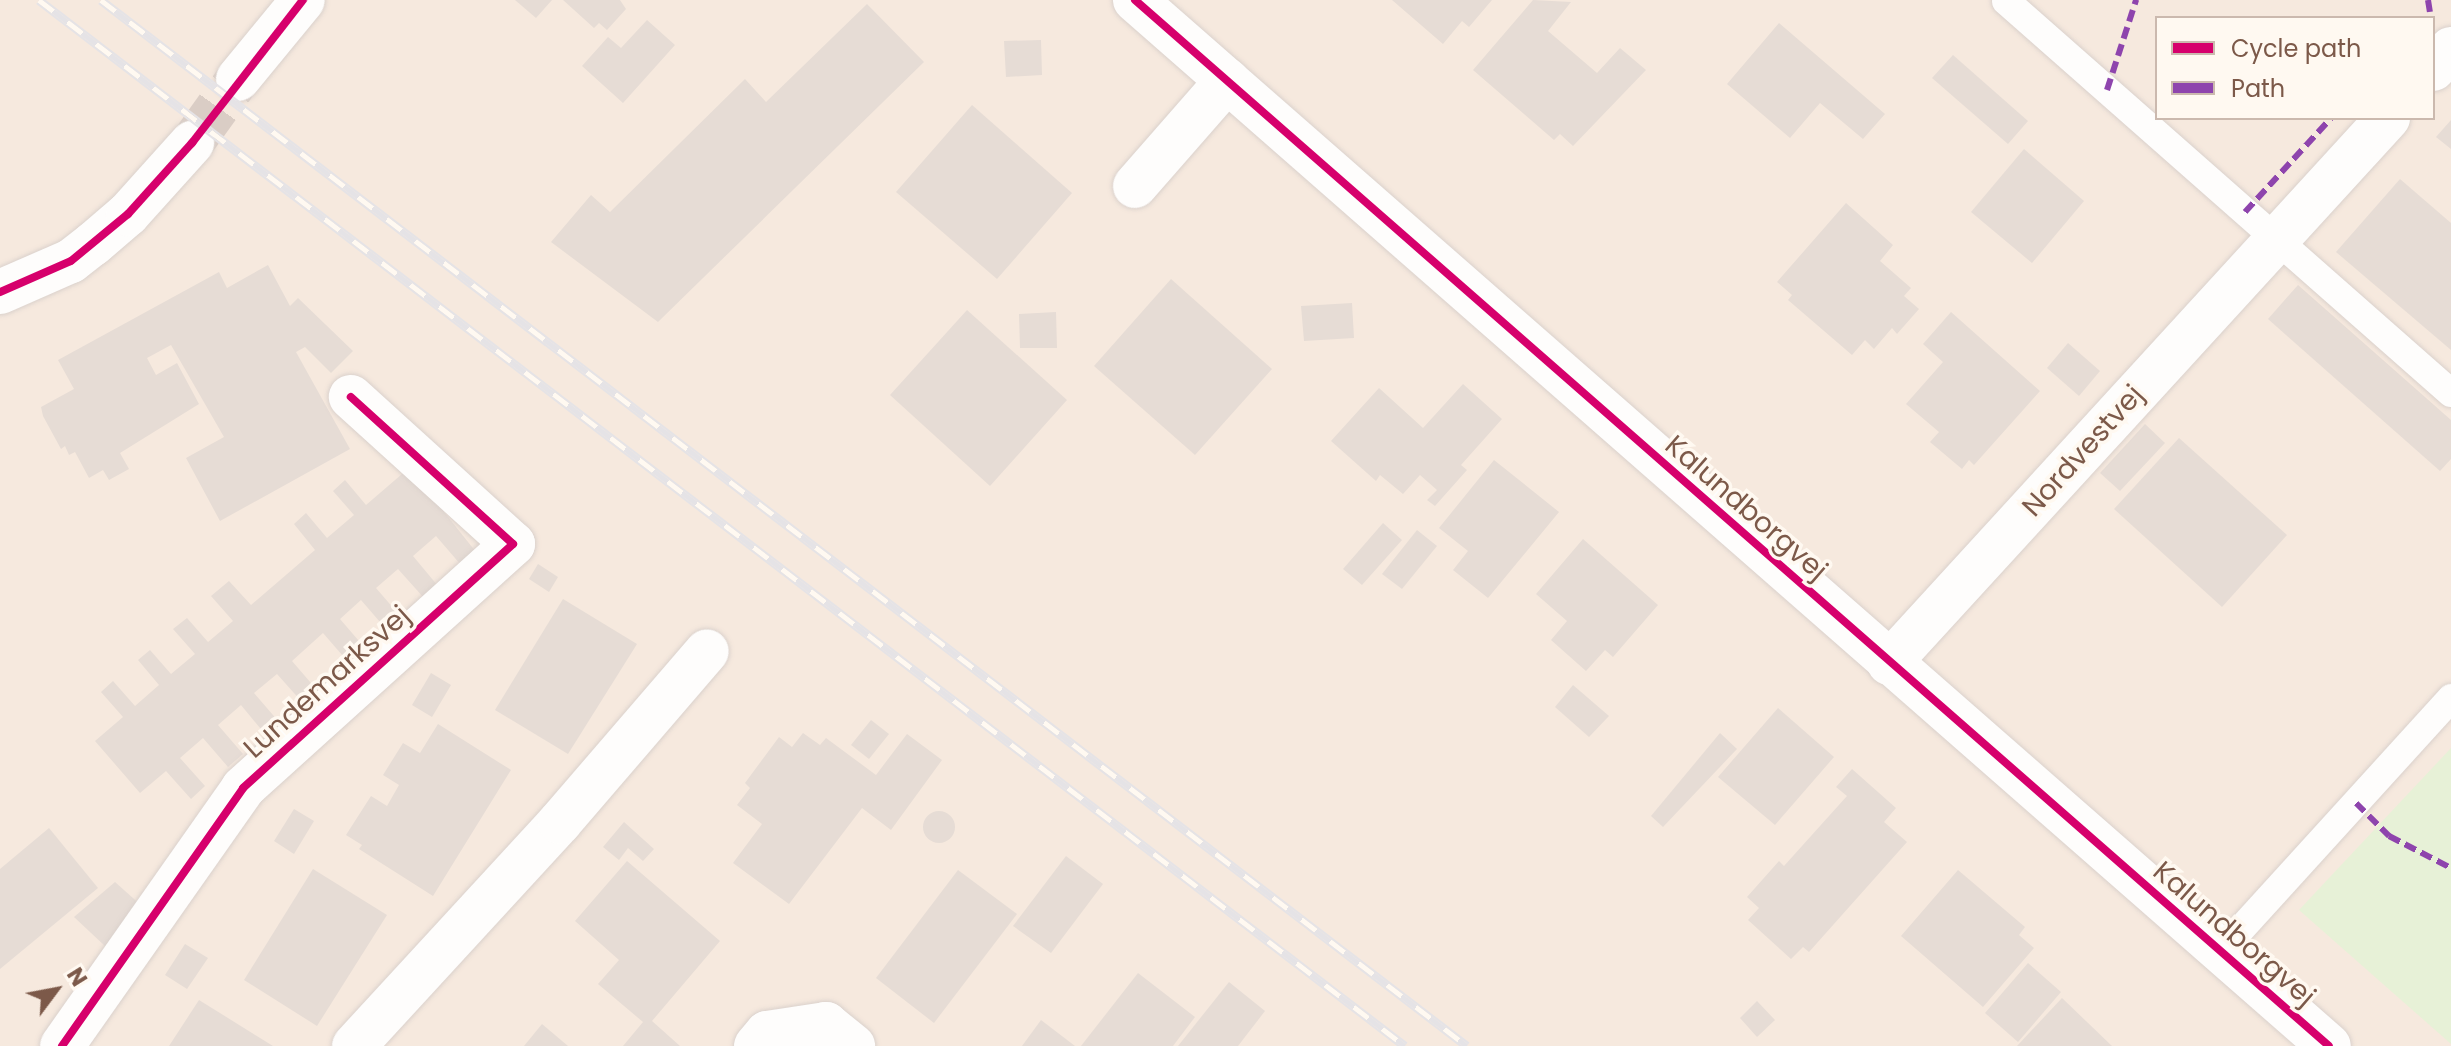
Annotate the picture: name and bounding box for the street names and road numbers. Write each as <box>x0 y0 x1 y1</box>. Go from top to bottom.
street label: Nordvestvej <box>2015 378 2151 524</box>
street label: Kalundborgvej <box>1658 429 1834 587</box>
street label: Lundemarksvej <box>237 599 417 765</box>
street label: Kalundborgvej <box>2146 855 2322 1013</box>

